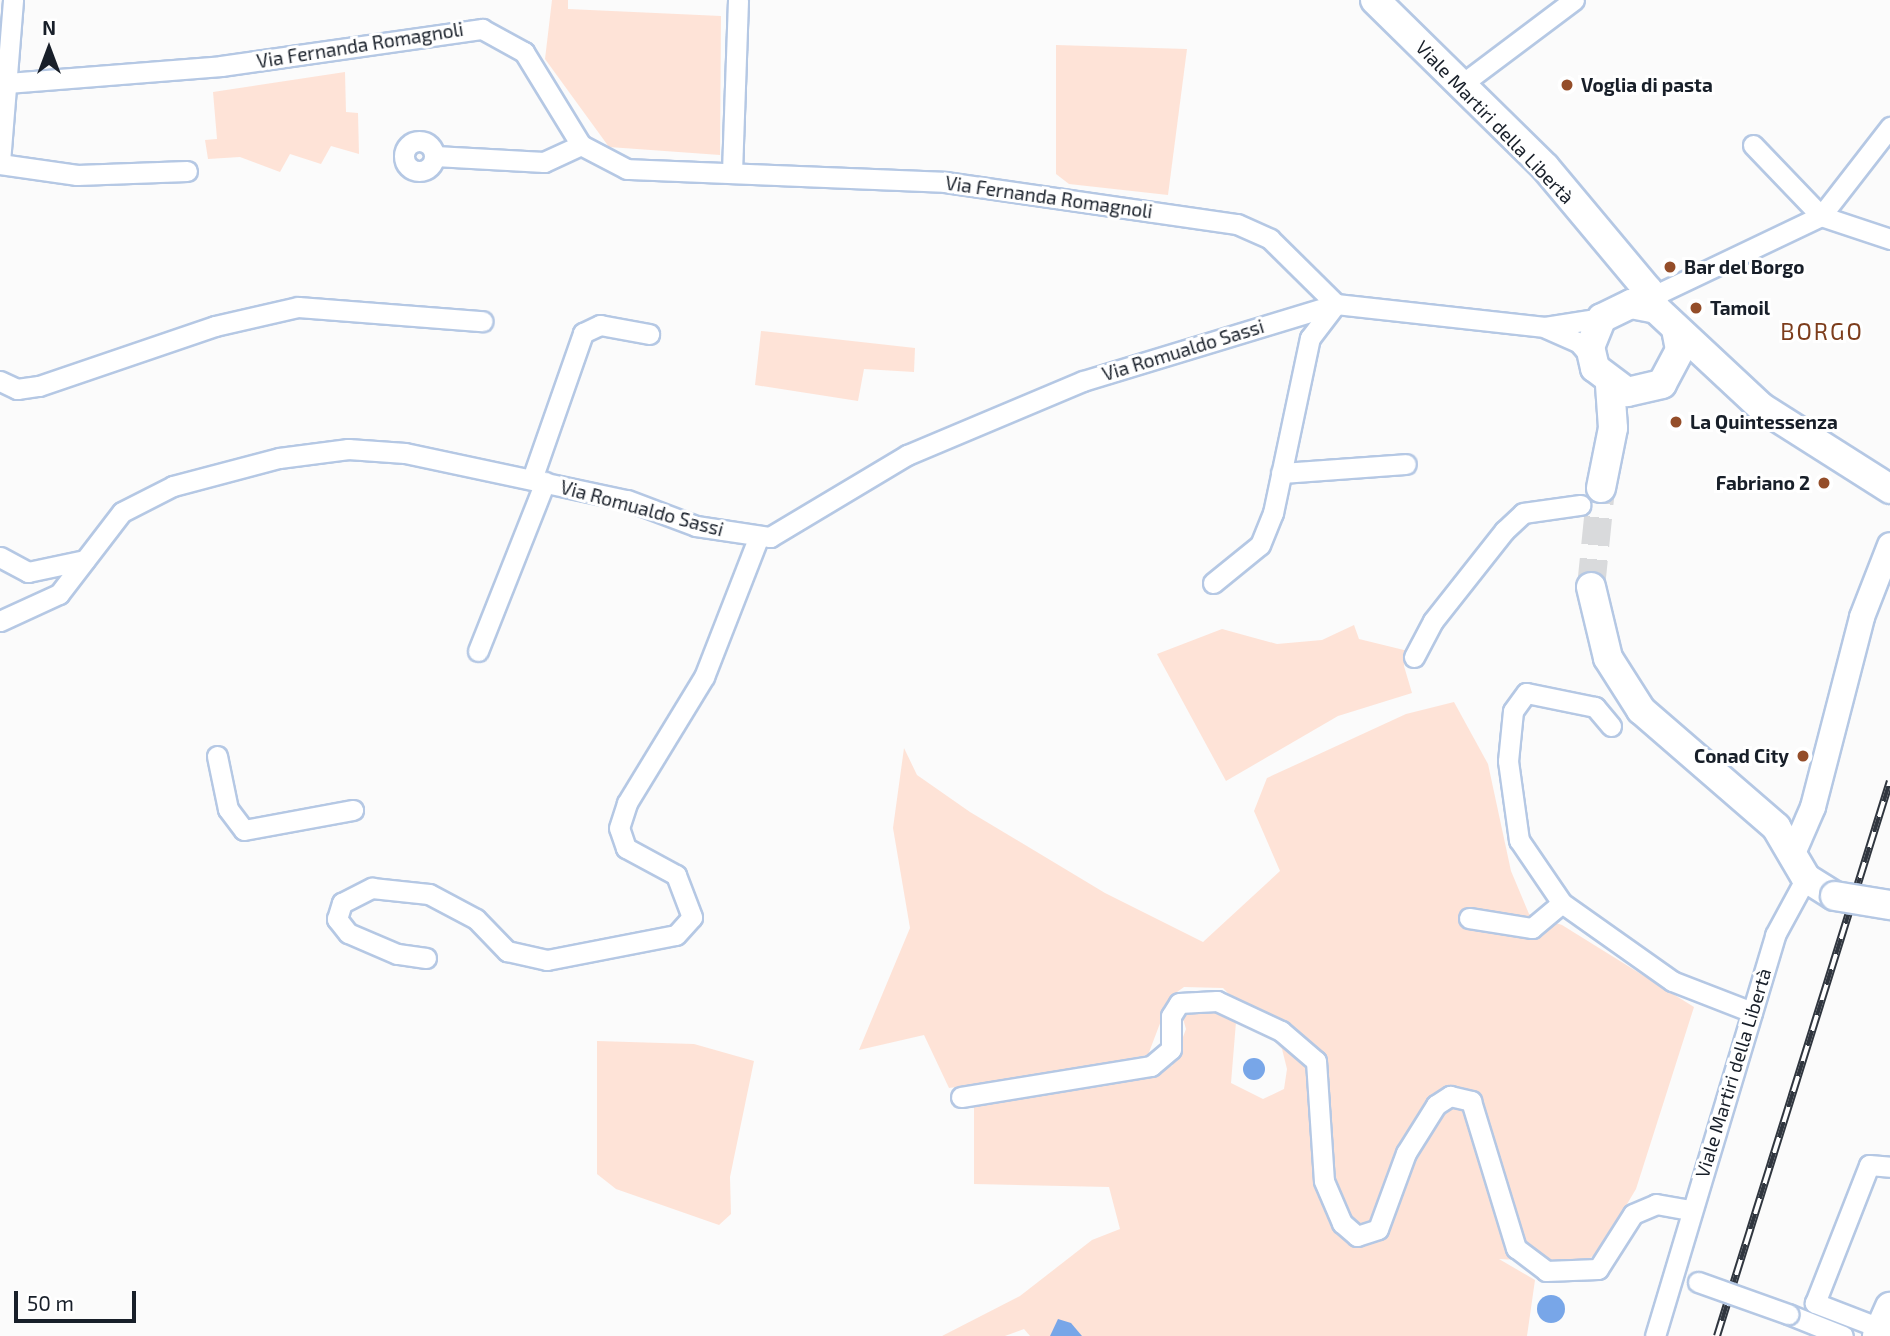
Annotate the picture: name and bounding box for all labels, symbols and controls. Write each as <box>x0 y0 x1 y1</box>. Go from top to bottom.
north arrow <box>14 14 84 84</box>
text: N <box>42 16 56 39</box>
street label: Via Fernanda Romagnoli <box>255 17 465 73</box>
street label: Viale Martiri della Libertà <box>1411 36 1579 208</box>
place label: Voglia di pasta <box>1581 74 1713 96</box>
marker: Voglia di pasta <box>1559 77 1575 93</box>
street label: Via Fernanda Romagnoli <box>944 171 1154 223</box>
place label: Bar del Borgo <box>1684 256 1805 278</box>
marker: Bar del Borgo <box>1662 259 1678 275</box>
place label: Tamoil <box>1710 297 1770 319</box>
marker: Tamoil <box>1688 300 1704 316</box>
street label: Via Romualdo Sassi <box>1099 315 1267 385</box>
district label: BORGO <box>1781 317 1863 345</box>
place label: La Quintessenza <box>1690 411 1838 433</box>
marker: La Quintessenza <box>1668 414 1684 430</box>
place label: Fabriano 2 <box>1716 472 1810 494</box>
street label: Via Romualdo Sassi <box>558 475 726 541</box>
marker: Fabriano 2 <box>1816 475 1832 491</box>
place label: Conad City <box>1694 745 1789 767</box>
marker: Conad City <box>1795 748 1811 764</box>
street label: Viale Martiri della Libertà <box>1690 965 1776 1181</box>
scale bar <box>18 1276 140 1320</box>
text: 50 m <box>27 1290 74 1315</box>

